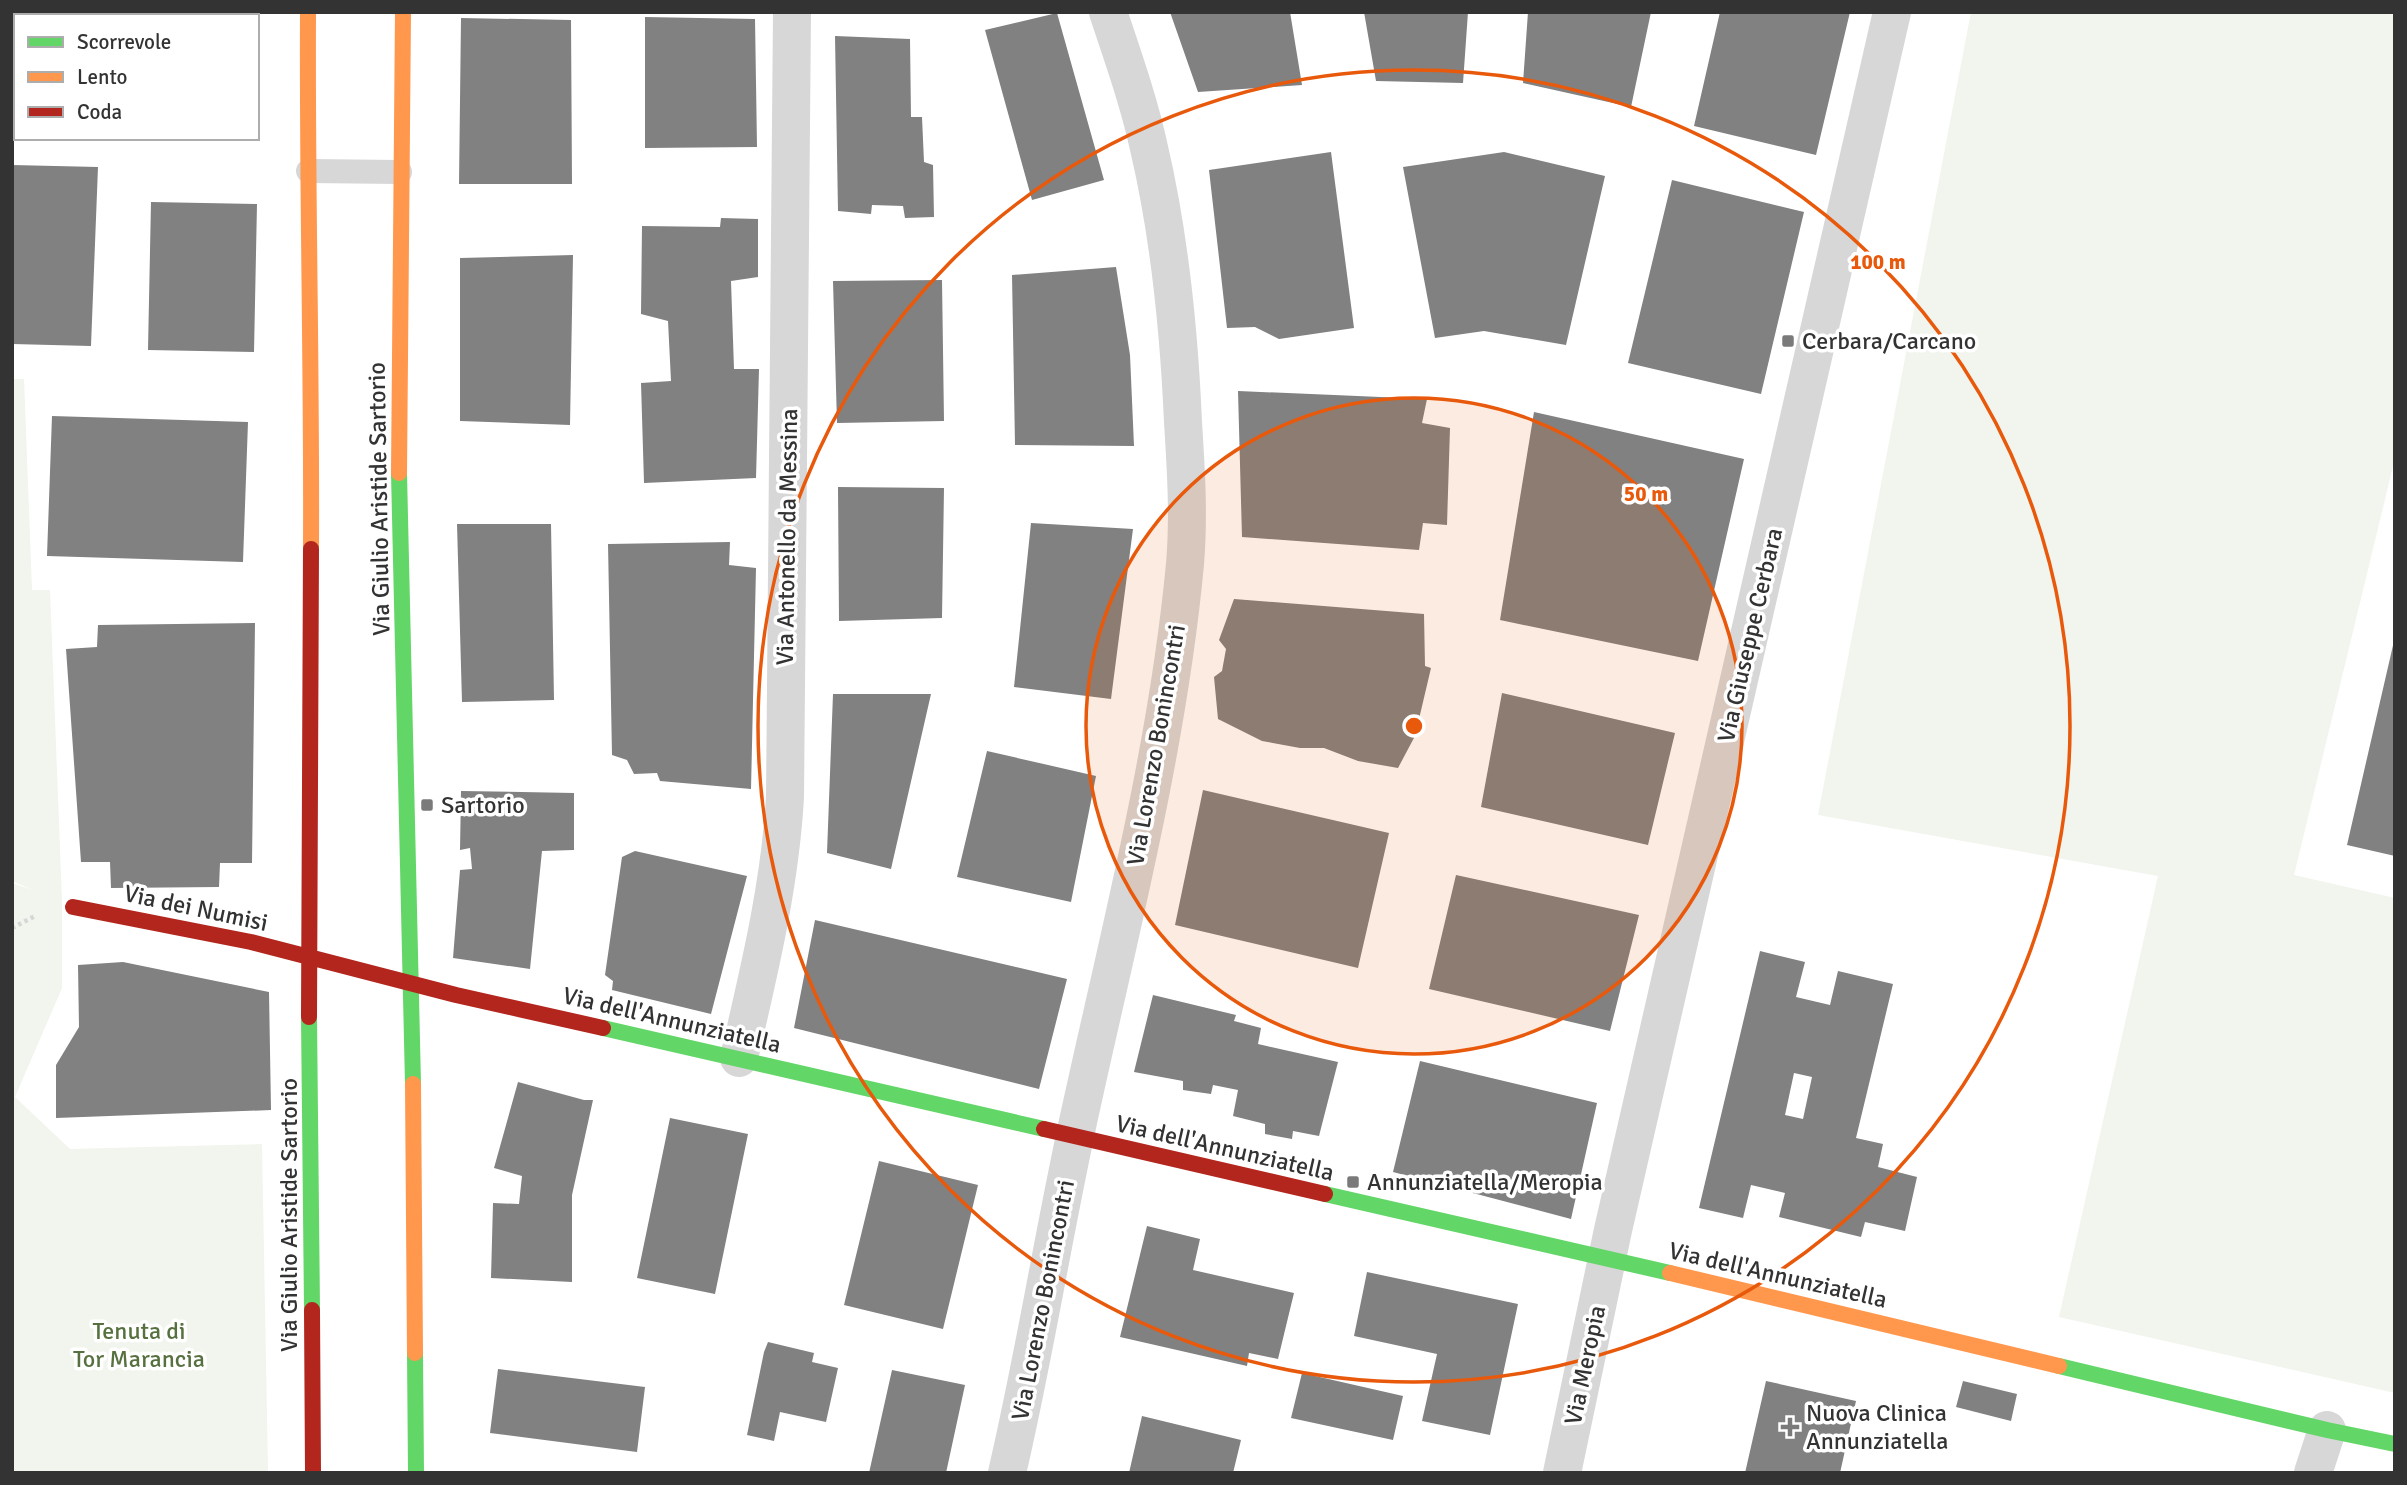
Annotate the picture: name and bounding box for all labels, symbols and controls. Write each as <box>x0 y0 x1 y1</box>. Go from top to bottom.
legend <box>14 14 259 140</box>
text: Scorrevole <box>77 29 171 55</box>
text: Lento <box>77 64 127 90</box>
text: Coda <box>77 99 122 125</box>
text: 100 m <box>1850 249 1906 275</box>
place label: Cerbara/Carcano <box>1802 326 1976 356</box>
marker: Cerbara/Carcano <box>1780 333 1796 349</box>
street label: Via Giulio Aristide Sartorio <box>362 362 396 636</box>
street label: Via Antonello da Messina <box>770 408 804 666</box>
text: 50 m <box>1624 481 1668 507</box>
street label: Via Giuseppe Cerbara <box>1711 525 1789 745</box>
street label: Via Lorenzo Bonincontri <box>1120 622 1192 868</box>
centre of rings <box>1402 714 1426 738</box>
place label: Sartorio <box>441 790 525 820</box>
marker: Sartorio <box>419 797 435 813</box>
street label: Via dei Numisi <box>121 878 271 938</box>
street label: Via dell'Annunziatella <box>560 980 784 1060</box>
street label: Via Giulio Aristide Sartorio <box>274 1078 304 1352</box>
street label: Via dell'Annunziatella <box>1113 1108 1337 1188</box>
place label: Annunziatella/Meropia <box>1367 1167 1603 1197</box>
marker: Annunziatella/Meropia <box>1345 1174 1361 1190</box>
street label: Via Lorenzo Bonincontri <box>1005 1177 1081 1423</box>
street label: Via dell'Annunziatella <box>1666 1235 1890 1315</box>
street label: Via Meropia <box>1558 1303 1612 1427</box>
park label: Tenuta di Tor Marancia <box>73 1316 205 1374</box>
place label: Nuova Clinica Annunziatella <box>1806 1398 1948 1456</box>
marker: Nuova Clinica Annunziatella <box>1780 1417 1800 1437</box>

